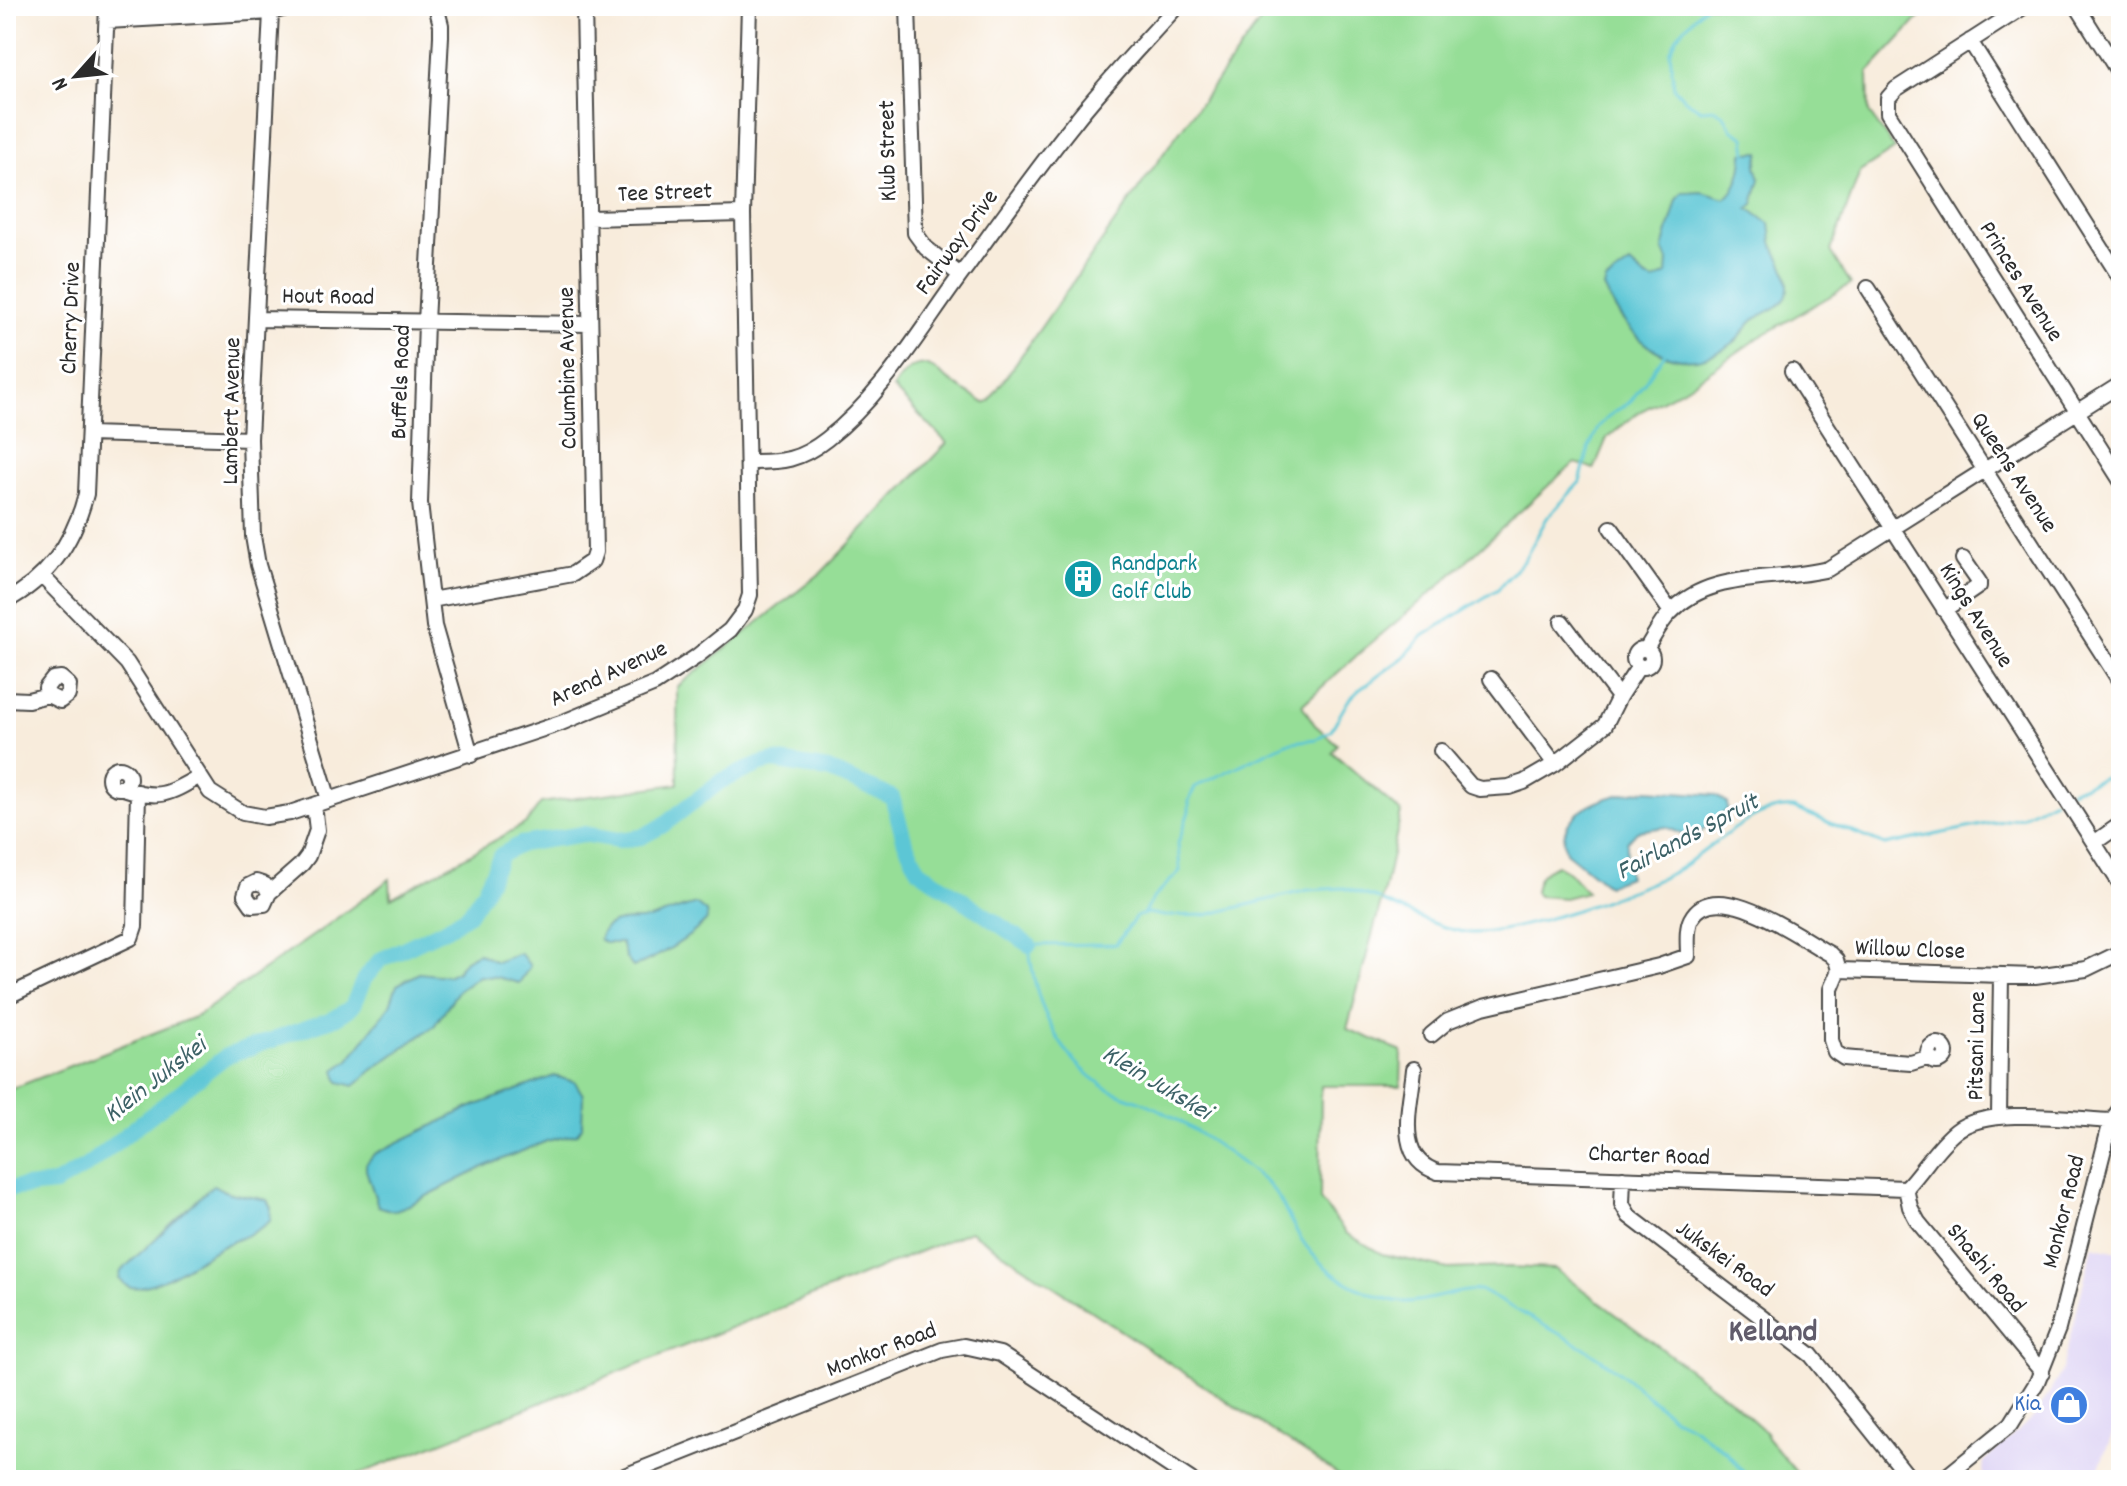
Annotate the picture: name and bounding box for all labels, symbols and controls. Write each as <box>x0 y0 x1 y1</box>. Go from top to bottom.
north arrow <box>36 36 116 116</box>
text: N <box>45 71 78 95</box>
street label: Klub Street <box>871 100 907 202</box>
street label: Tee Street <box>617 175 713 213</box>
street label: Fairway Drive <box>908 183 1008 303</box>
street label: Princes Avenue <box>1969 215 2071 349</box>
street label: Cherry Drive <box>53 261 91 375</box>
street label: Hout Road <box>281 280 375 316</box>
street label: Columbine Avenue <box>551 286 587 450</box>
street label: Buffels Road <box>383 324 421 440</box>
street label: Lambert Avenue <box>215 337 251 485</box>
street label: Queens Avenue <box>1961 406 2065 540</box>
place label: Randpark Golf Club <box>1111 548 1197 610</box>
street label: Kings Avenue <box>1929 557 2021 675</box>
building icon: Randpark Golf Club <box>1062 558 1104 600</box>
street label: Arend Avenue <box>545 633 673 717</box>
water label: Fairlands Spruit <box>1610 784 1768 891</box>
street label: Willow Close <box>1854 932 1966 970</box>
street label: Pitsani Lane <box>1960 991 1996 1101</box>
water label: Klein Jukskei <box>97 1026 219 1133</box>
water label: Klein Jukskei <box>1094 1037 1221 1133</box>
street label: Charter Road <box>1588 1138 1710 1176</box>
street label: Monkor Road <box>2035 1152 2095 1272</box>
street label: Jukskei Road <box>1668 1213 1780 1307</box>
street label: Shashi Road <box>1937 1216 2033 1322</box>
district label: Kelland <box>1729 1311 1817 1357</box>
street label: Monkor Road <box>822 1314 942 1388</box>
shop icon: Kia <box>2048 1384 2090 1426</box>
place label: Kia <box>2014 1388 2042 1422</box>

